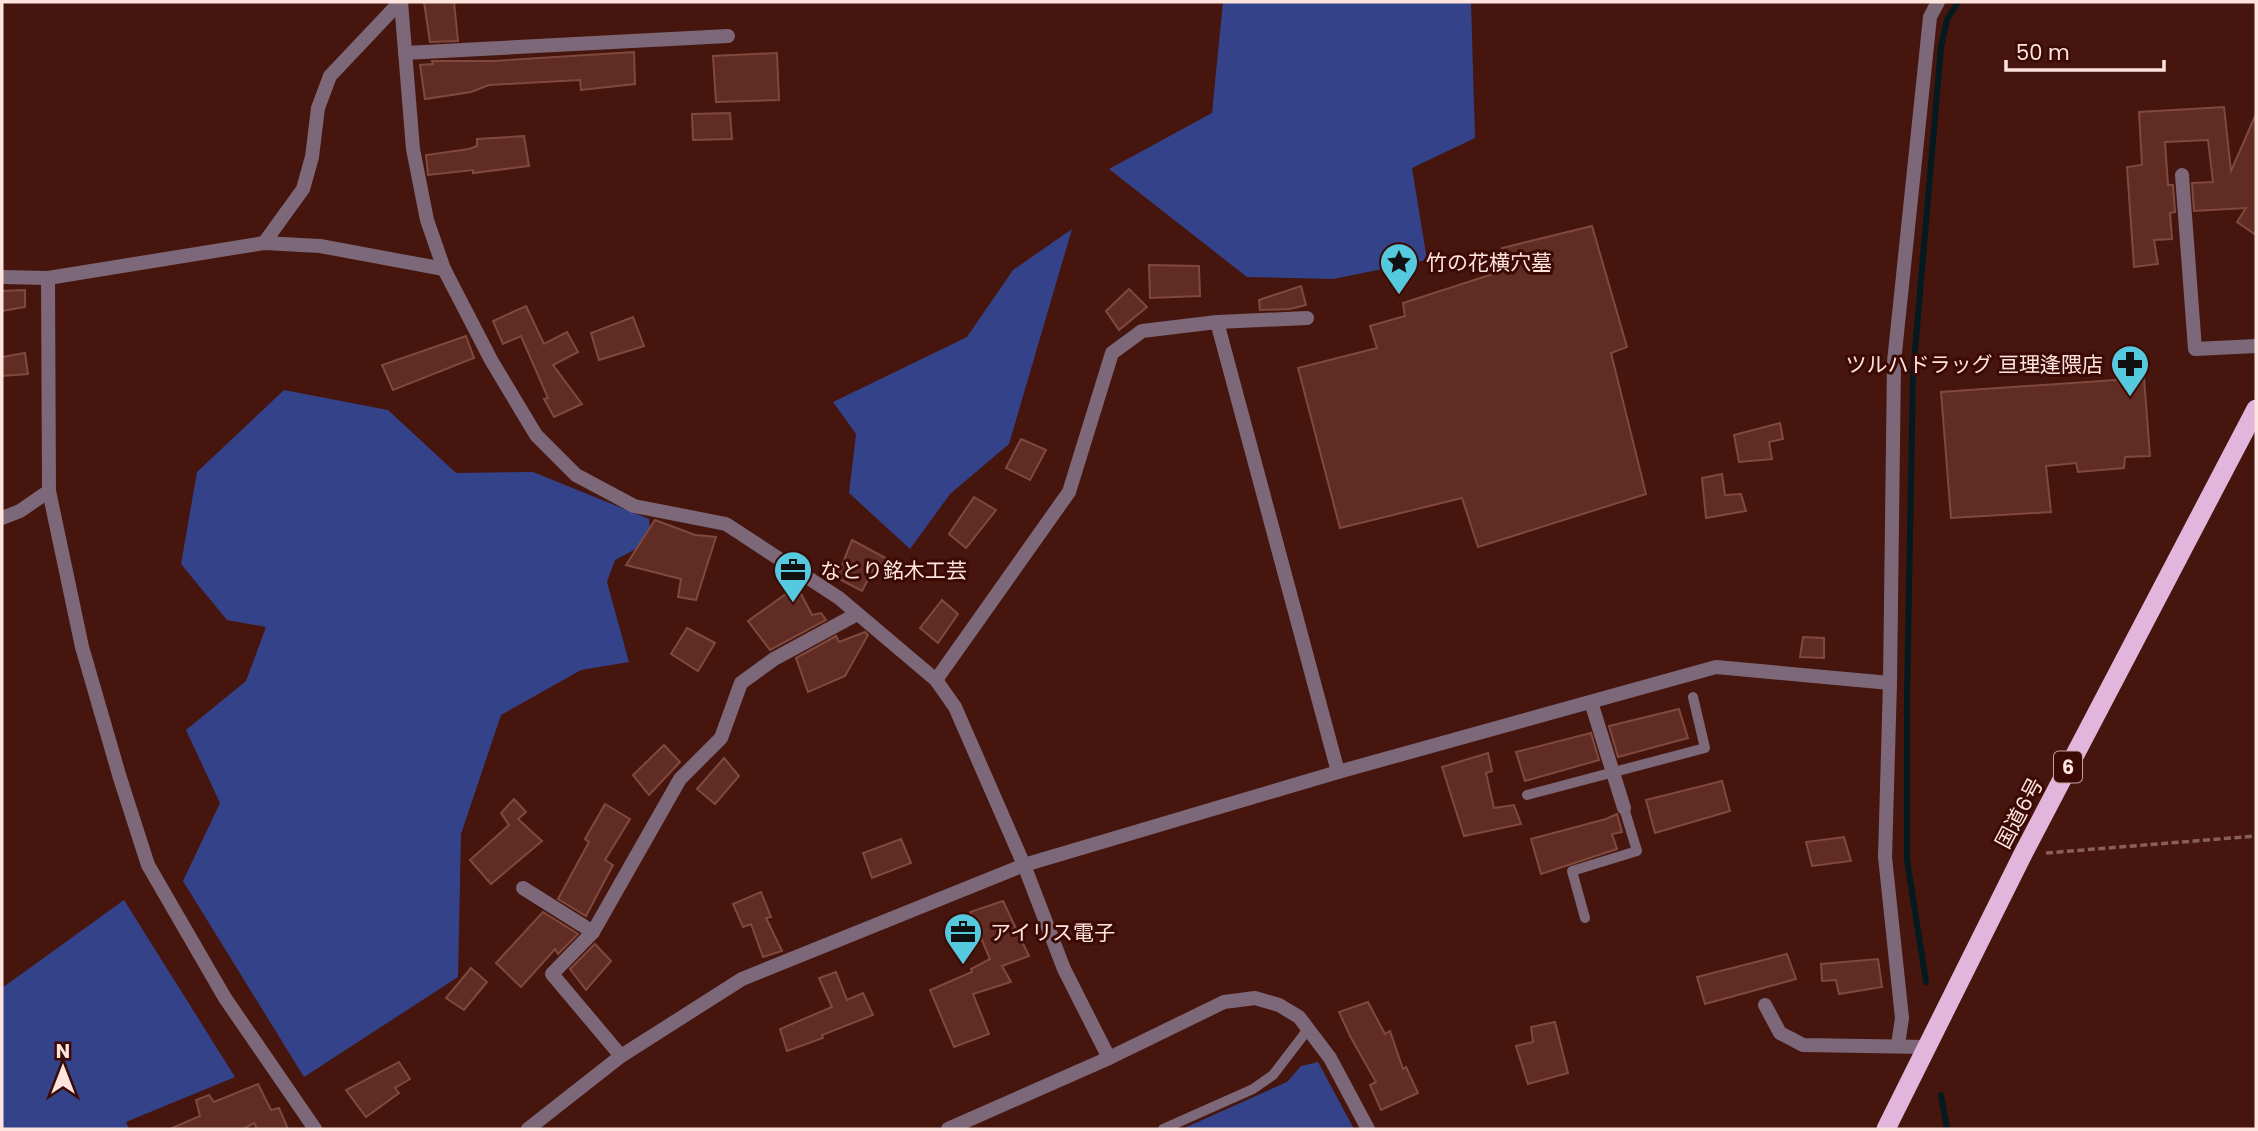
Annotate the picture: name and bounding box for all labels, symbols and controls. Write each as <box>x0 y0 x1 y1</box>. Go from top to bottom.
scale bar <box>2006 28 2164 72</box>
text: 50 m <box>2016 38 2070 67</box>
place icon: 竹の花横穴墓 <box>1378 241 1420 296</box>
place label: 竹の花横穴墓 <box>1426 248 1552 277</box>
pharmacy icon: ツルハドラッグ 亘理逢隈店 <box>2109 343 2151 398</box>
place label: ツルハドラッグ 亘理逢隈店 <box>1845 350 2103 379</box>
office icon: なとり銘木工芸 <box>772 549 814 604</box>
place label: なとり銘木工芸 <box>820 556 967 585</box>
road number: 6 <box>2054 752 2082 782</box>
street label: 国道6号 <box>1988 772 2050 854</box>
office icon: アイリス電子 <box>942 911 984 966</box>
place label: アイリス電子 <box>990 918 1115 947</box>
north arrow <box>28 1033 98 1103</box>
text: N <box>56 1038 70 1065</box>

